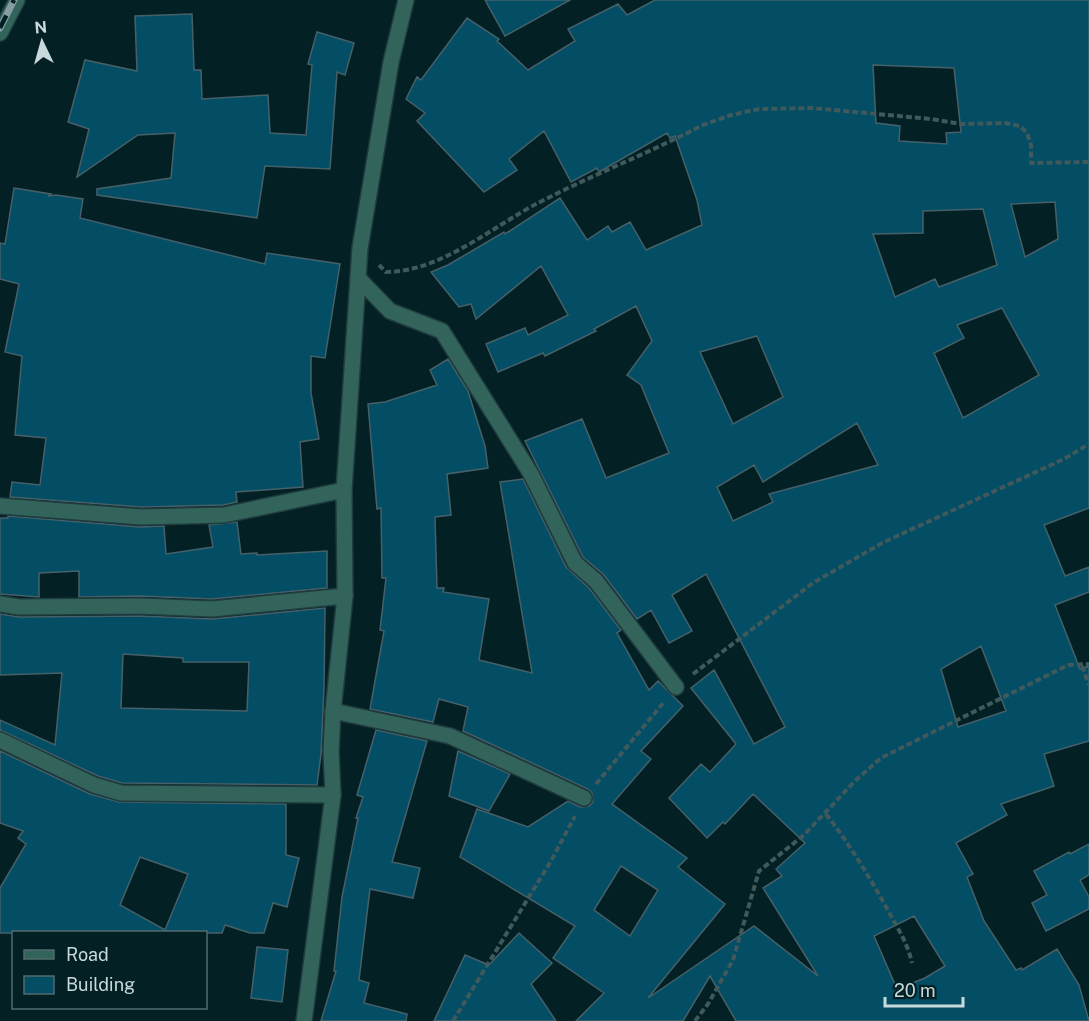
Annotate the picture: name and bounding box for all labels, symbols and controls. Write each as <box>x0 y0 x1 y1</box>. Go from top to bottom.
north arrow <box>12 12 72 72</box>
text: N <box>34 18 48 38</box>
legend <box>12 931 207 1009</box>
text: Road <box>66 944 109 965</box>
scale bar <box>885 970 963 1008</box>
text: Building <box>66 974 135 995</box>
text: 20 m <box>894 980 936 1001</box>

